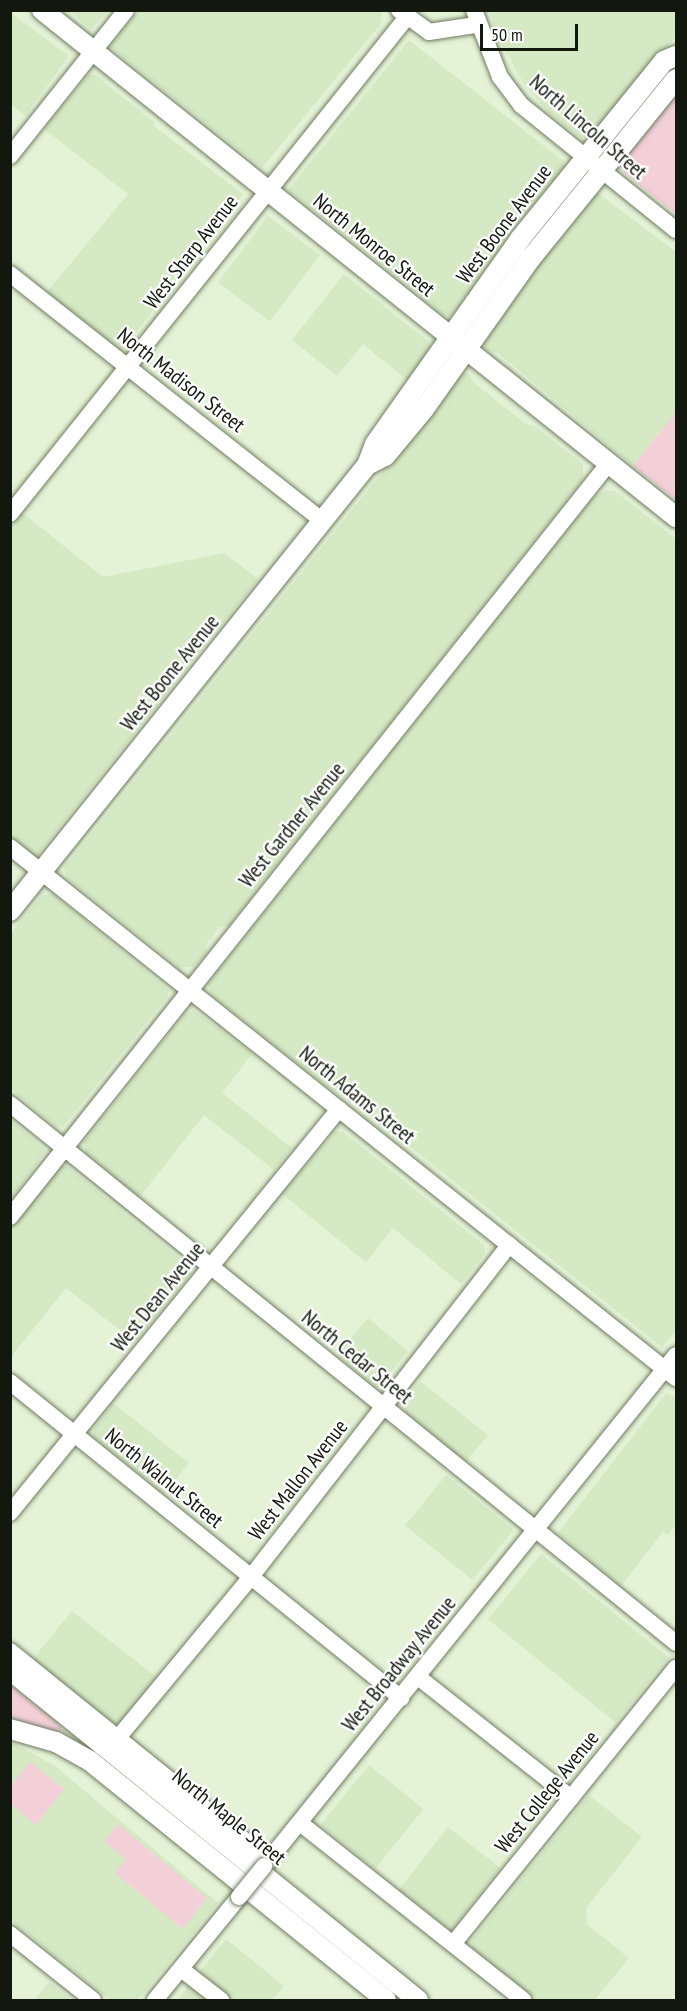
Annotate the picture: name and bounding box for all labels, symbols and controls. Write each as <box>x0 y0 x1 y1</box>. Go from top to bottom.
scale bar <box>483 12 580 50</box>
text: 50 m <box>491 23 523 46</box>
street label: North Lincoln Street <box>524 69 652 185</box>
street label: West Boone Avenue <box>451 159 557 289</box>
street label: North Monroe Street <box>308 188 440 302</box>
street label: West Sharp Avenue <box>138 190 244 314</box>
street label: North Madison Street <box>112 322 250 438</box>
street label: West Boone Avenue <box>115 610 225 736</box>
street label: West Gardner Avenue <box>234 757 350 893</box>
street label: North Adams Street <box>294 1040 420 1150</box>
street label: West Dean Avenue <box>106 1237 210 1357</box>
street label: North Cedar Street <box>297 1305 417 1409</box>
street label: West Mallon Avenue <box>243 1414 353 1546</box>
street label: North Walnut Street <box>100 1423 228 1533</box>
street label: West Broadway Avenue <box>336 1591 462 1737</box>
street label: West College Avenue <box>490 1725 604 1859</box>
street label: North Maple Street <box>167 1764 291 1870</box>

